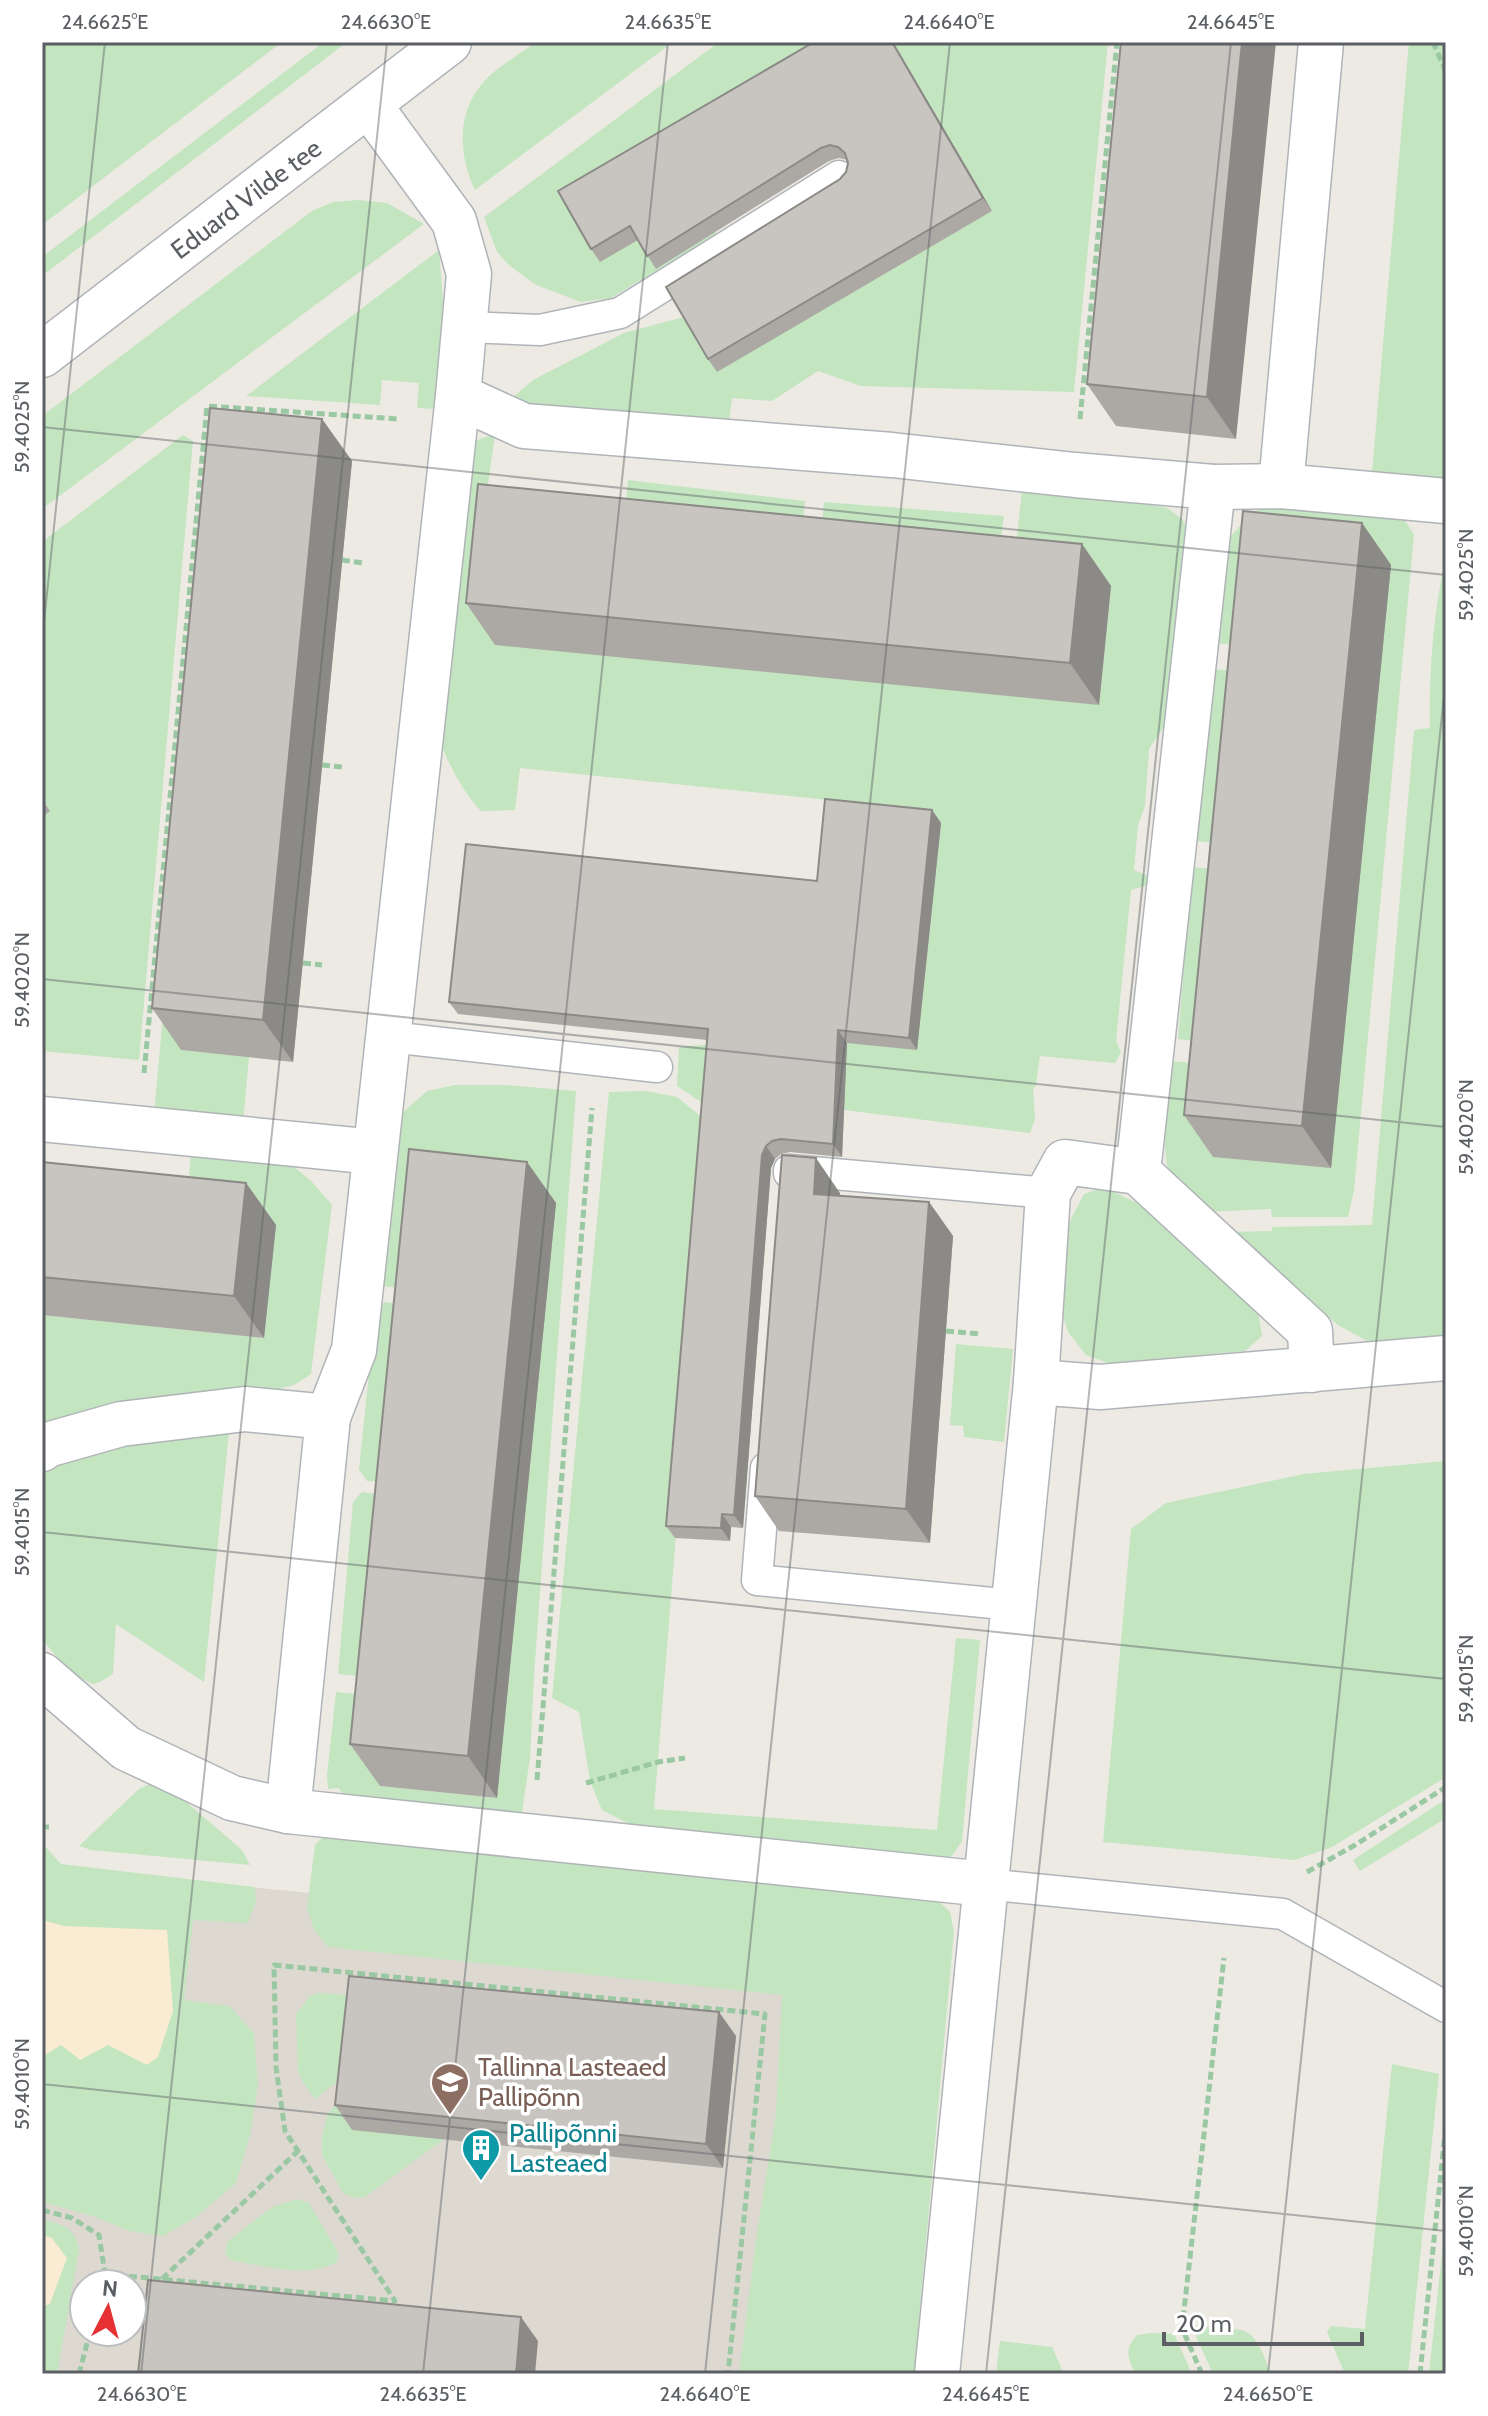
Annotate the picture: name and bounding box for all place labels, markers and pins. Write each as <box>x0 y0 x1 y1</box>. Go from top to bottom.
place label: Tallinna Lasteaed Pallipõnn <box>478 2051 666 2113</box>
school or university icon: Tallinna Lasteaed Pallipõnn <box>429 2061 471 2116</box>
place label: Pallipõnni Lasteaed <box>509 2117 617 2179</box>
building icon: Pallipõnni Lasteaed <box>460 2127 502 2182</box>

